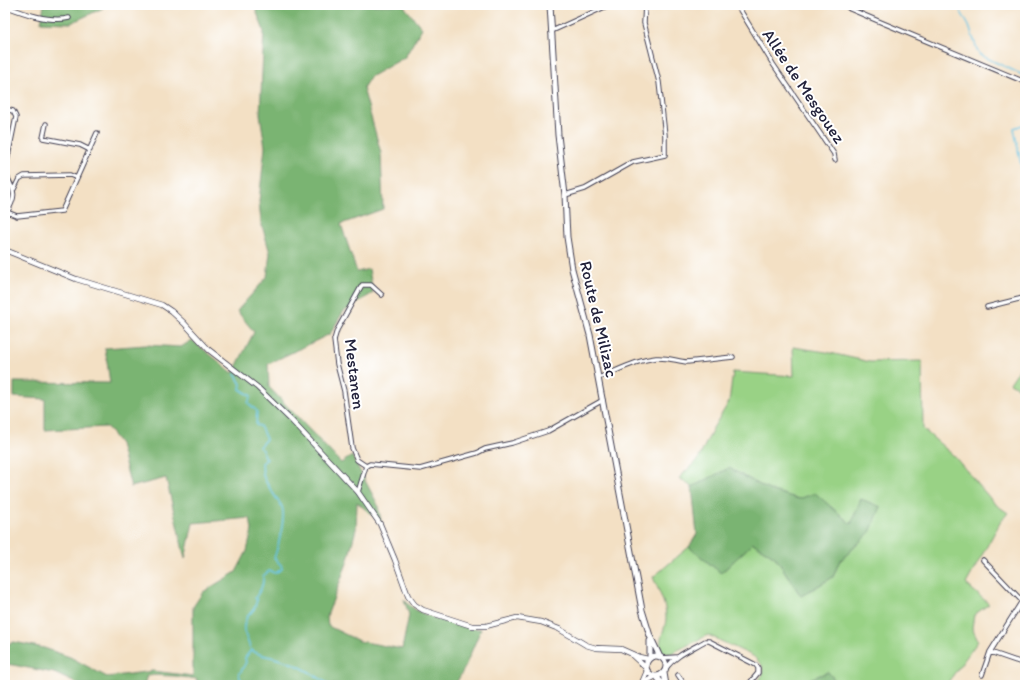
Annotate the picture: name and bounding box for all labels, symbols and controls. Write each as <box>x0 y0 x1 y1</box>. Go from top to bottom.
street label: Allée de Mesgouez <box>758 25 850 147</box>
street label: Route de Milizac <box>576 259 622 379</box>
street label: Mestanen <box>341 337 369 411</box>

